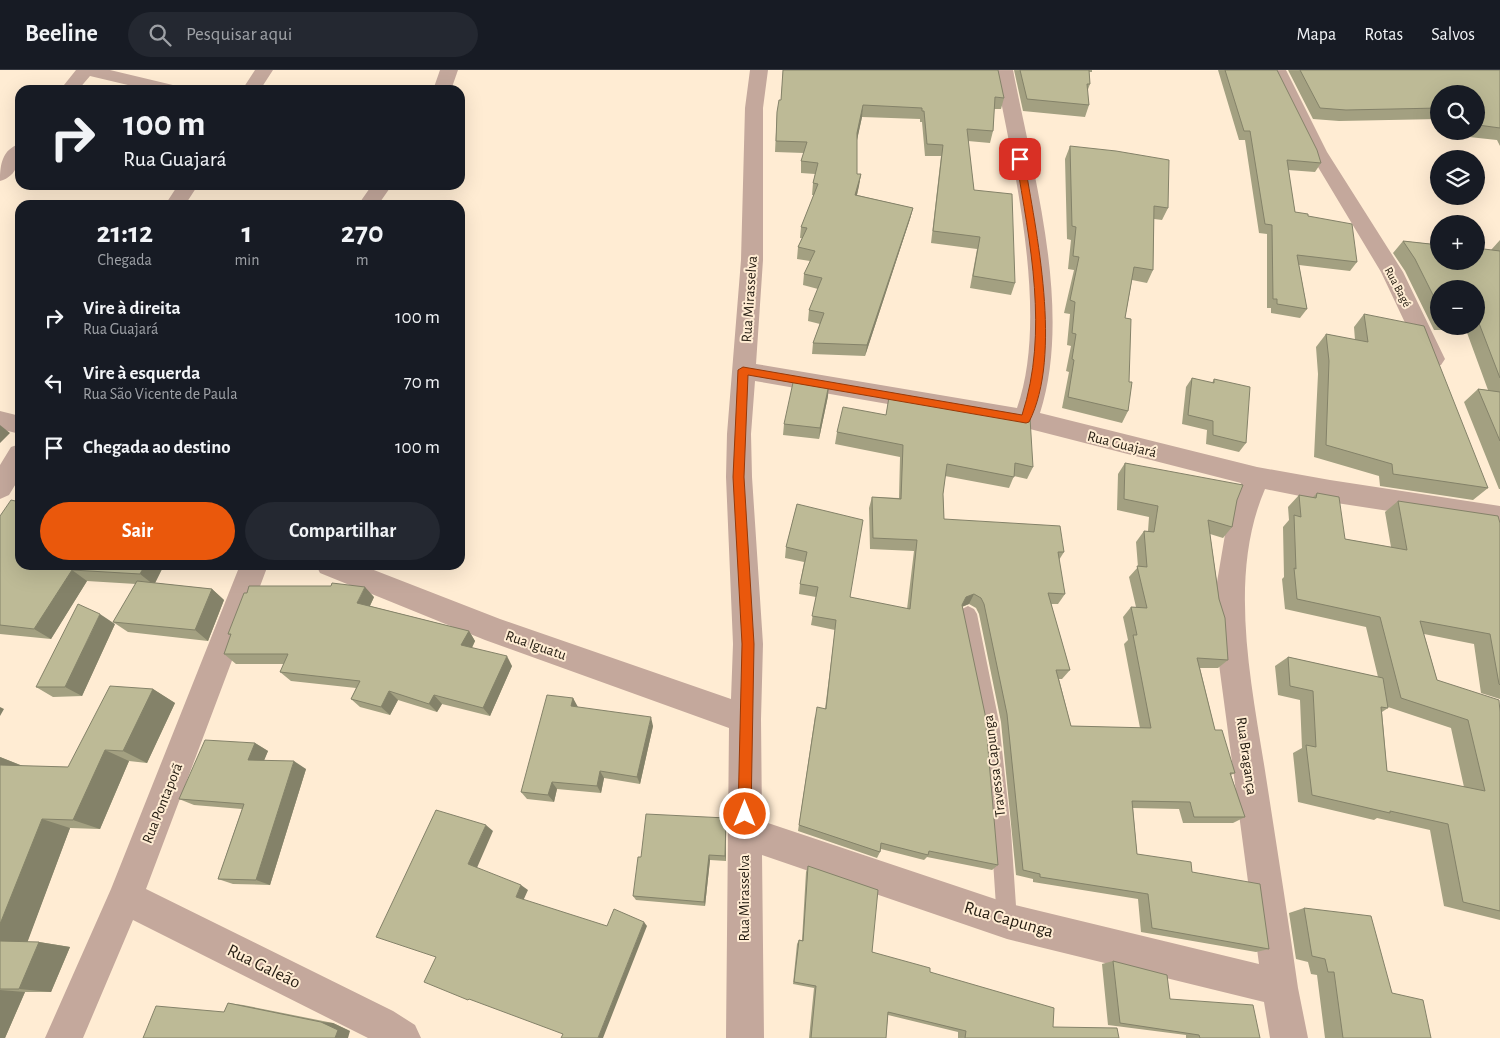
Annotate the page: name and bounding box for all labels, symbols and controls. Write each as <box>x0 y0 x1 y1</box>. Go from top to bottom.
search box <box>128 12 478 57</box>
icon: search <box>146 21 174 49</box>
text: Beeline <box>25 22 98 46</box>
text: Pesquisar aqui <box>186 25 292 44</box>
text: Mapa <box>1297 26 1336 44</box>
text: Rotas <box>1364 26 1403 44</box>
text: Salvos <box>1431 26 1475 44</box>
map controls <box>1430 85 1485 335</box>
button: search <box>1430 85 1485 140</box>
icon: right <box>40 105 105 170</box>
text: 100 m <box>123 107 206 142</box>
pin <box>999 138 1041 180</box>
icon: arrive <box>1006 145 1034 173</box>
text: Rua Guajará <box>123 148 227 170</box>
button: layers <box>1430 150 1485 205</box>
button: + <box>1430 215 1485 270</box>
text: 21:12 <box>96 218 153 248</box>
text: 1 <box>242 218 252 248</box>
text: 270 <box>341 218 384 248</box>
text: Chegada <box>98 252 152 268</box>
text: min <box>235 252 259 268</box>
text: m <box>356 252 369 268</box>
street label: Rua Mirasselva <box>739 255 760 343</box>
street label: Rua Bagé <box>1383 265 1413 309</box>
button: − <box>1430 280 1485 335</box>
text: Vire à direita <box>83 299 181 318</box>
icon: right <box>40 304 68 332</box>
text: 100 m <box>395 308 440 327</box>
text: Rua Guajará <box>83 321 158 337</box>
text: Vire à esquerda <box>83 364 200 383</box>
icon: left <box>40 369 68 397</box>
text: 70 m <box>404 373 440 392</box>
text: Rua São Vicente de Paula <box>83 386 238 402</box>
street label: Rua Guajará <box>1086 429 1158 460</box>
icon: arrive <box>40 434 68 462</box>
text: Chegada ao destino <box>83 438 231 457</box>
text: 100 m <box>395 438 440 457</box>
button: Sair <box>40 502 235 560</box>
button: Compartilhar <box>245 502 440 560</box>
street label: Rua Iguatu <box>504 628 568 663</box>
street label: Travessa Capunga <box>981 714 1008 818</box>
street label: Rua Bragança <box>1234 716 1259 796</box>
street label: Rua Pontaporã <box>140 761 185 846</box>
position arrow <box>718 787 770 839</box>
street label: Rua Mirasselva <box>737 854 752 941</box>
street label: Rua Capunga <box>962 899 1055 941</box>
street label: Rua Galeão <box>224 942 303 992</box>

